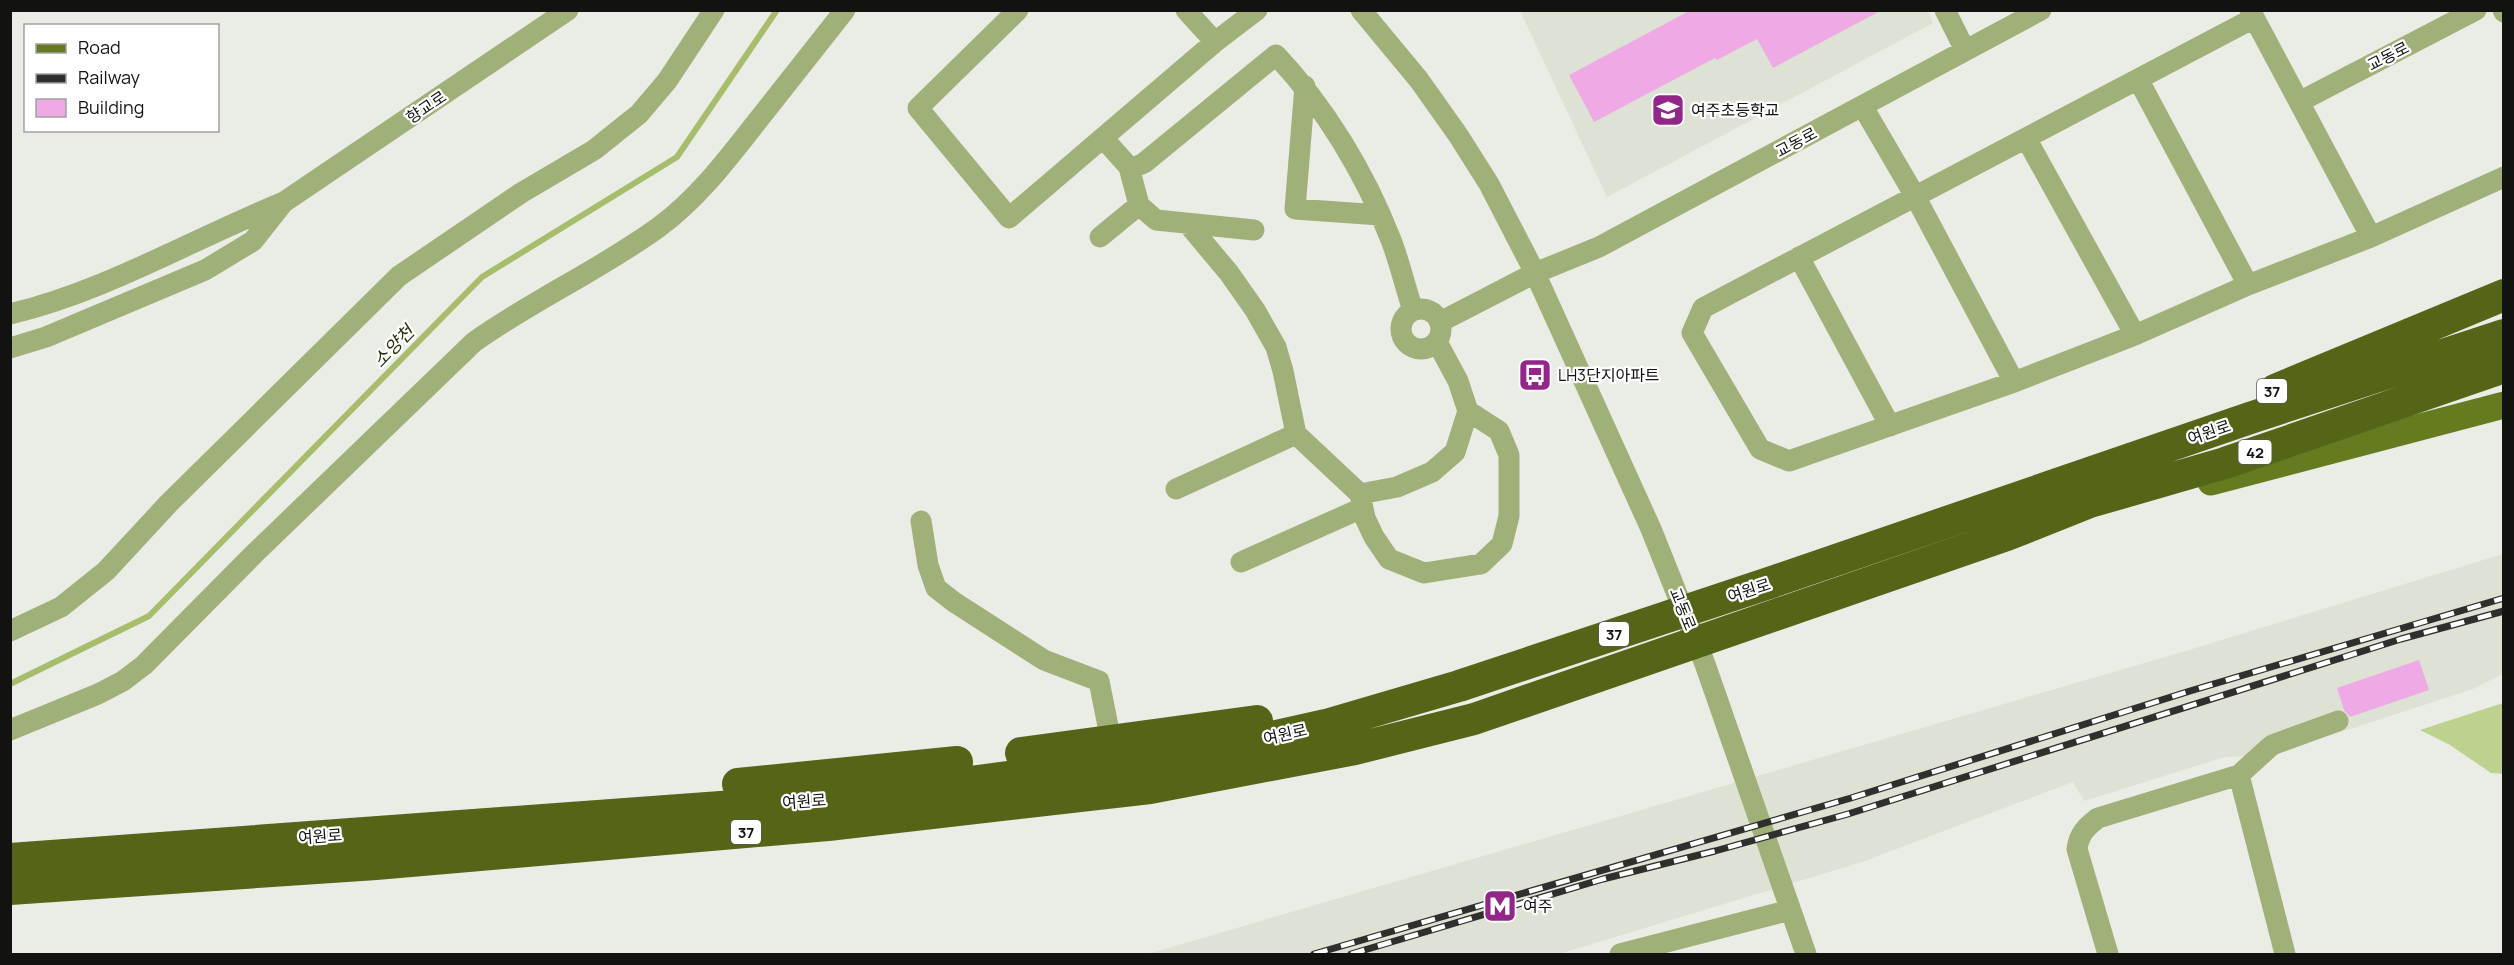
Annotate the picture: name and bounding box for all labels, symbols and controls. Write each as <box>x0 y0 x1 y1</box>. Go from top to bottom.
legend <box>24 24 219 132</box>
text: Road <box>78 35 121 59</box>
street label: 교동로 <box>2363 36 2413 76</box>
text: Railway <box>78 65 140 89</box>
street label: 향교로 <box>402 85 451 128</box>
school or university icon: 여주초등학교 <box>1650 92 1686 128</box>
text: Building <box>78 95 144 119</box>
place label: 여주초등학교 <box>1691 99 1779 121</box>
street label: 교동로 <box>1771 122 1821 162</box>
water label: 소양천 <box>367 318 421 372</box>
bus stop icon: LH3단지아파트 <box>1517 357 1553 393</box>
place label: LH3단지아파트 <box>1558 364 1660 386</box>
road number: 37 <box>2257 379 2287 403</box>
street label: 여원로 <box>2185 414 2234 450</box>
road number: 42 <box>2238 440 2272 464</box>
street label: 여원로 <box>1725 573 1774 607</box>
street label: 교동로 <box>1665 584 1702 634</box>
road number: 37 <box>1599 622 1629 646</box>
street label: 여원로 <box>1261 718 1309 750</box>
street label: 여원로 <box>781 788 827 814</box>
road number: 37 <box>731 820 761 844</box>
street label: 여원로 <box>297 823 343 849</box>
metro station icon: 여주 <box>1482 888 1518 924</box>
place label: 여주 <box>1523 895 1552 917</box>

